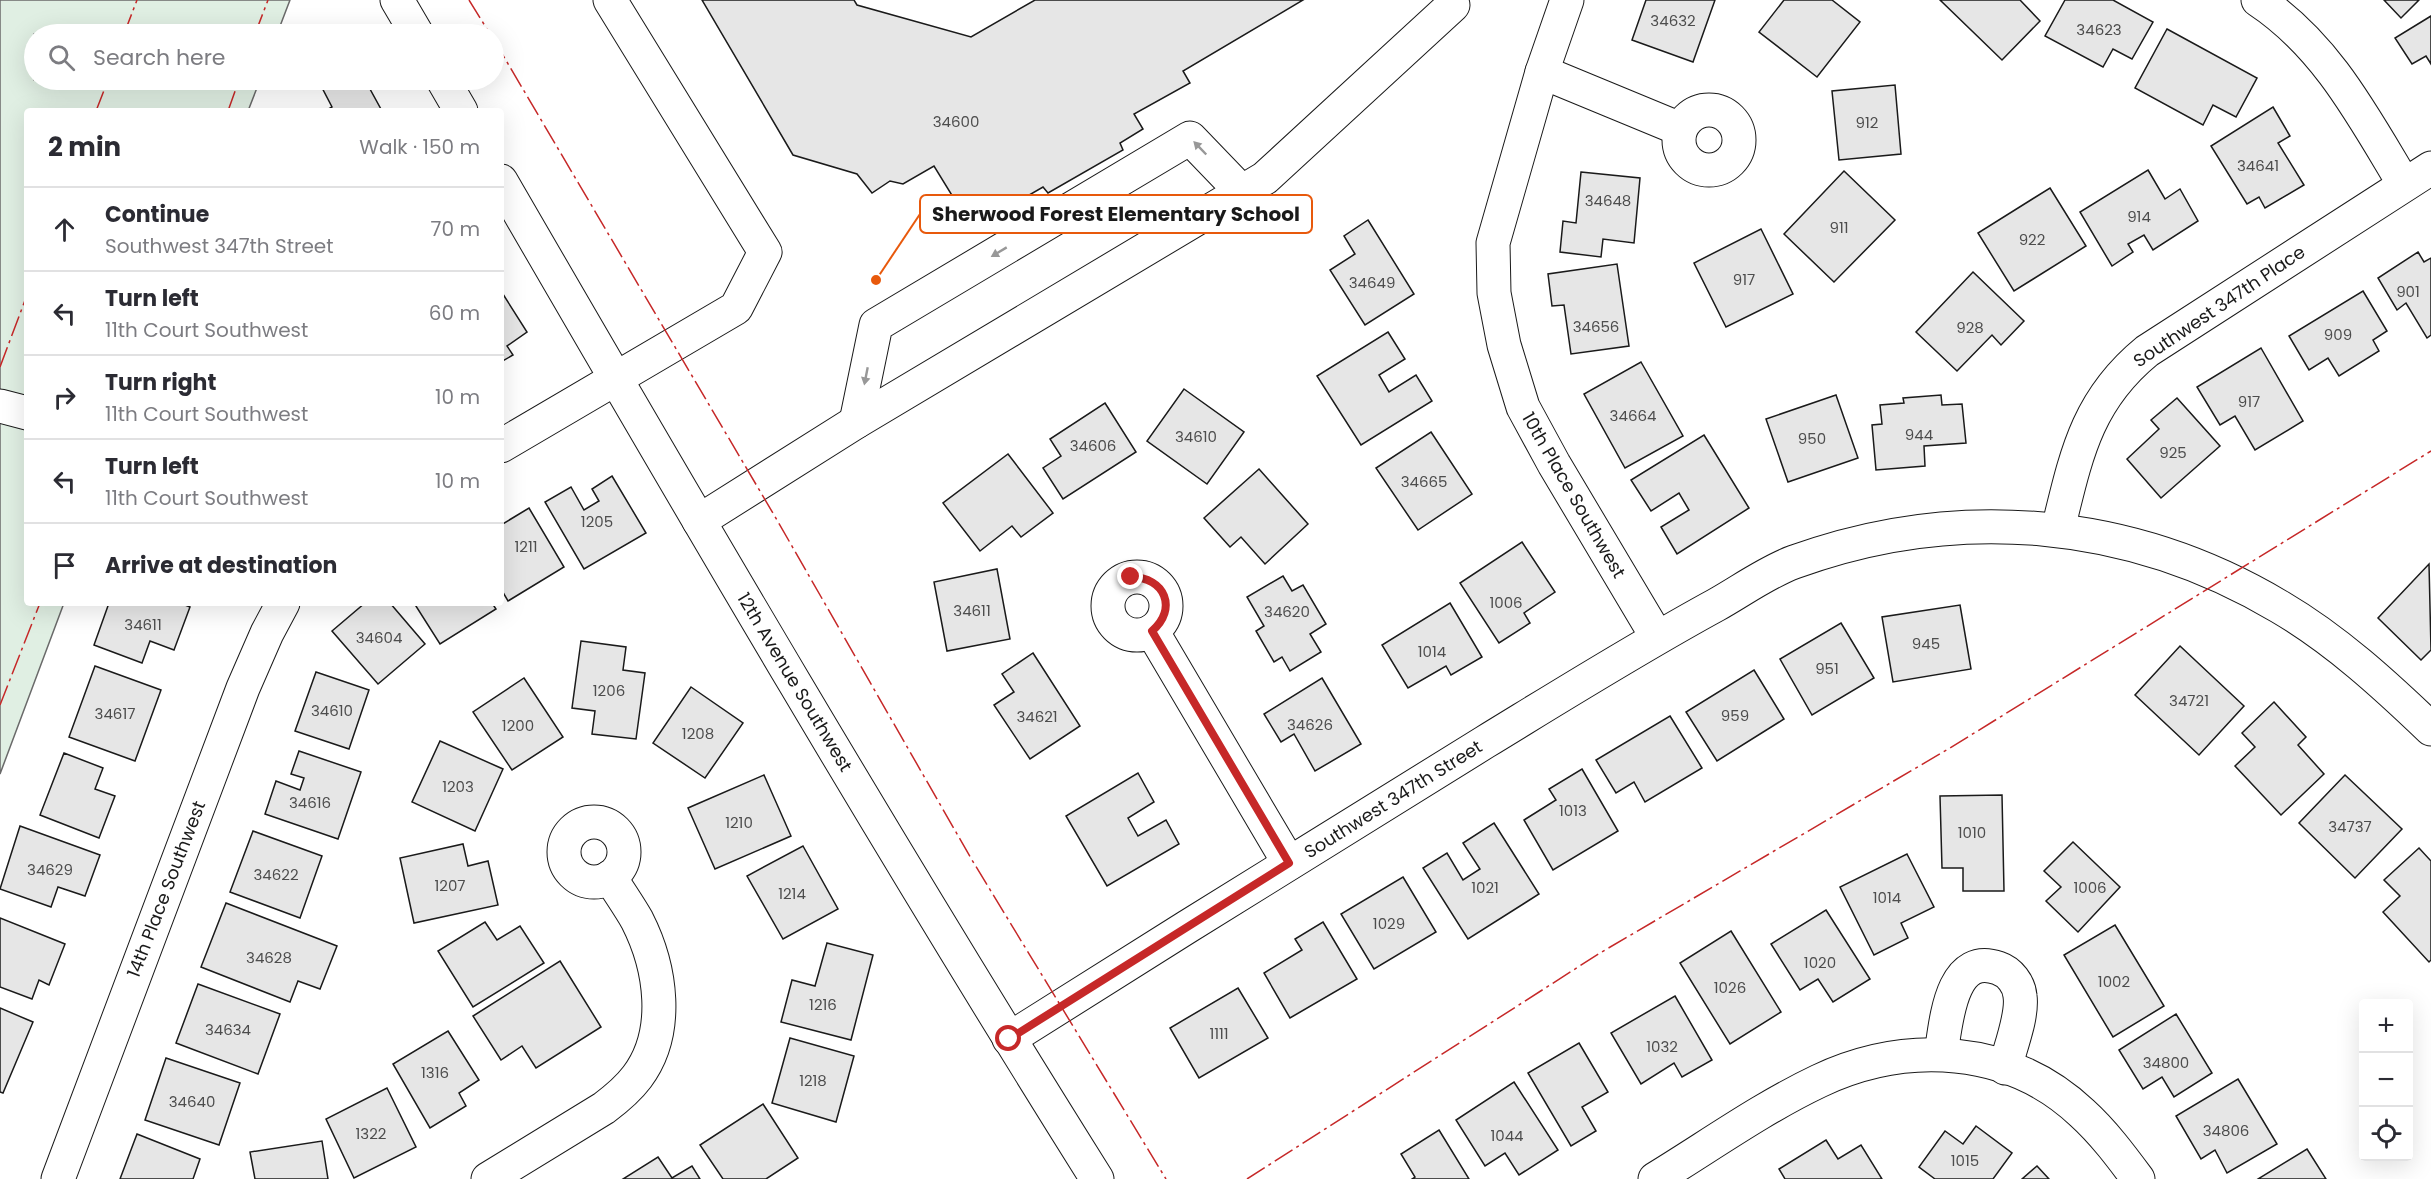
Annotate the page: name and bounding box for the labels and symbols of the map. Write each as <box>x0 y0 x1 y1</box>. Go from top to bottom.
house number: 34632 <box>1650 10 1696 31</box>
house number: 34623 <box>2076 19 2122 40</box>
house number: 34600 <box>933 111 979 132</box>
house number: 912 <box>1856 112 1878 133</box>
one-way arrow <box>1193 141 1207 156</box>
house number: 34641 <box>2237 155 2279 176</box>
house number: 34648 <box>1585 190 1631 211</box>
callout: Sherwood Forest Elementary School <box>920 195 1312 233</box>
text: Sherwood Forest Elementary School <box>932 200 1300 228</box>
house number: 914 <box>2127 206 2151 227</box>
house number: 911 <box>1829 217 1849 238</box>
house number: 922 <box>2019 229 2045 250</box>
street label: Southwest 347th Place <box>2128 239 2310 373</box>
one-way arrow <box>991 246 1007 257</box>
house number: 917 <box>1733 269 1755 290</box>
house number: 34649 <box>1349 272 1395 293</box>
house number: 901 <box>2396 281 2420 302</box>
house number: 34656 <box>1573 316 1619 337</box>
house number: 928 <box>1956 317 1984 338</box>
house number: 909 <box>2324 324 2352 345</box>
one-way arrow <box>860 366 870 385</box>
house number: 917 <box>2238 391 2260 412</box>
house number: 34664 <box>1610 405 1656 426</box>
street label: 10th Place Southwest <box>1516 408 1632 582</box>
house number: 944 <box>1905 424 1933 445</box>
house number: 34610 <box>1175 426 1217 447</box>
house number: 950 <box>1798 428 1826 449</box>
house number: 34606 <box>1070 435 1116 456</box>
house number: 925 <box>2159 442 2187 463</box>
house number: 34665 <box>1401 471 1447 492</box>
house number: 1205 <box>581 511 613 532</box>
house number: 1211 <box>514 536 538 557</box>
route end <box>1117 563 1143 589</box>
street label: 12th Avenue Southwest <box>732 588 858 776</box>
house number: 1006 <box>1489 592 1523 613</box>
house number: 34611 <box>953 600 991 621</box>
house number: 34620 <box>1264 601 1310 622</box>
house number: 34611 <box>124 614 162 635</box>
house number: 34604 <box>356 627 402 648</box>
house number: 945 <box>1912 633 1940 654</box>
house number: 1014 <box>1418 641 1446 662</box>
house number: 951 <box>1815 658 1839 679</box>
house number: 1206 <box>593 680 625 701</box>
house number: 34721 <box>2169 690 2209 711</box>
house number: 34610 <box>311 700 353 721</box>
house number: 34617 <box>95 703 135 724</box>
house number: 959 <box>1721 705 1749 726</box>
house number: 34621 <box>1016 706 1058 727</box>
house number: 34626 <box>1287 714 1333 735</box>
house number: 1200 <box>502 715 534 736</box>
house number: 1208 <box>682 723 714 744</box>
street label: Southwest 347th Street <box>1299 734 1487 864</box>
house number: 1203 <box>442 776 474 797</box>
house number: 34616 <box>289 792 331 813</box>
street label: 14th Place Southwest <box>121 797 211 981</box>
house number: 1013 <box>1559 800 1587 821</box>
house number: 1210 <box>725 812 753 833</box>
house number: 34737 <box>2328 816 2372 837</box>
house number: 1010 <box>1958 822 1986 843</box>
house number: 34629 <box>27 859 73 880</box>
house number: 34622 <box>253 864 299 885</box>
house number: 1207 <box>434 875 466 896</box>
house number: 1021 <box>1471 877 1499 898</box>
house number: 1006 <box>2073 877 2107 898</box>
house number: 1214 <box>778 883 806 904</box>
house number: 1014 <box>1873 887 1901 908</box>
house number: 1029 <box>1373 913 1405 934</box>
house number: 34628 <box>246 947 292 968</box>
house number: 1020 <box>1804 952 1836 973</box>
house number: 1002 <box>2098 971 2130 992</box>
house number: 1026 <box>1714 977 1746 998</box>
house number: 1216 <box>809 994 837 1015</box>
house number: 34634 <box>205 1019 251 1040</box>
house number: 1111 <box>1209 1023 1229 1044</box>
route start <box>995 1025 1021 1051</box>
house number: 1032 <box>1646 1036 1678 1057</box>
house number: 34800 <box>2143 1052 2189 1073</box>
house number: 1316 <box>421 1062 449 1083</box>
house number: 1218 <box>799 1070 827 1091</box>
house number: 34640 <box>169 1091 215 1112</box>
house number: 34806 <box>2203 1120 2249 1141</box>
house number: 1322 <box>356 1123 386 1144</box>
house number: 1044 <box>1490 1125 1524 1146</box>
house number: 1015 <box>1951 1150 1979 1171</box>

